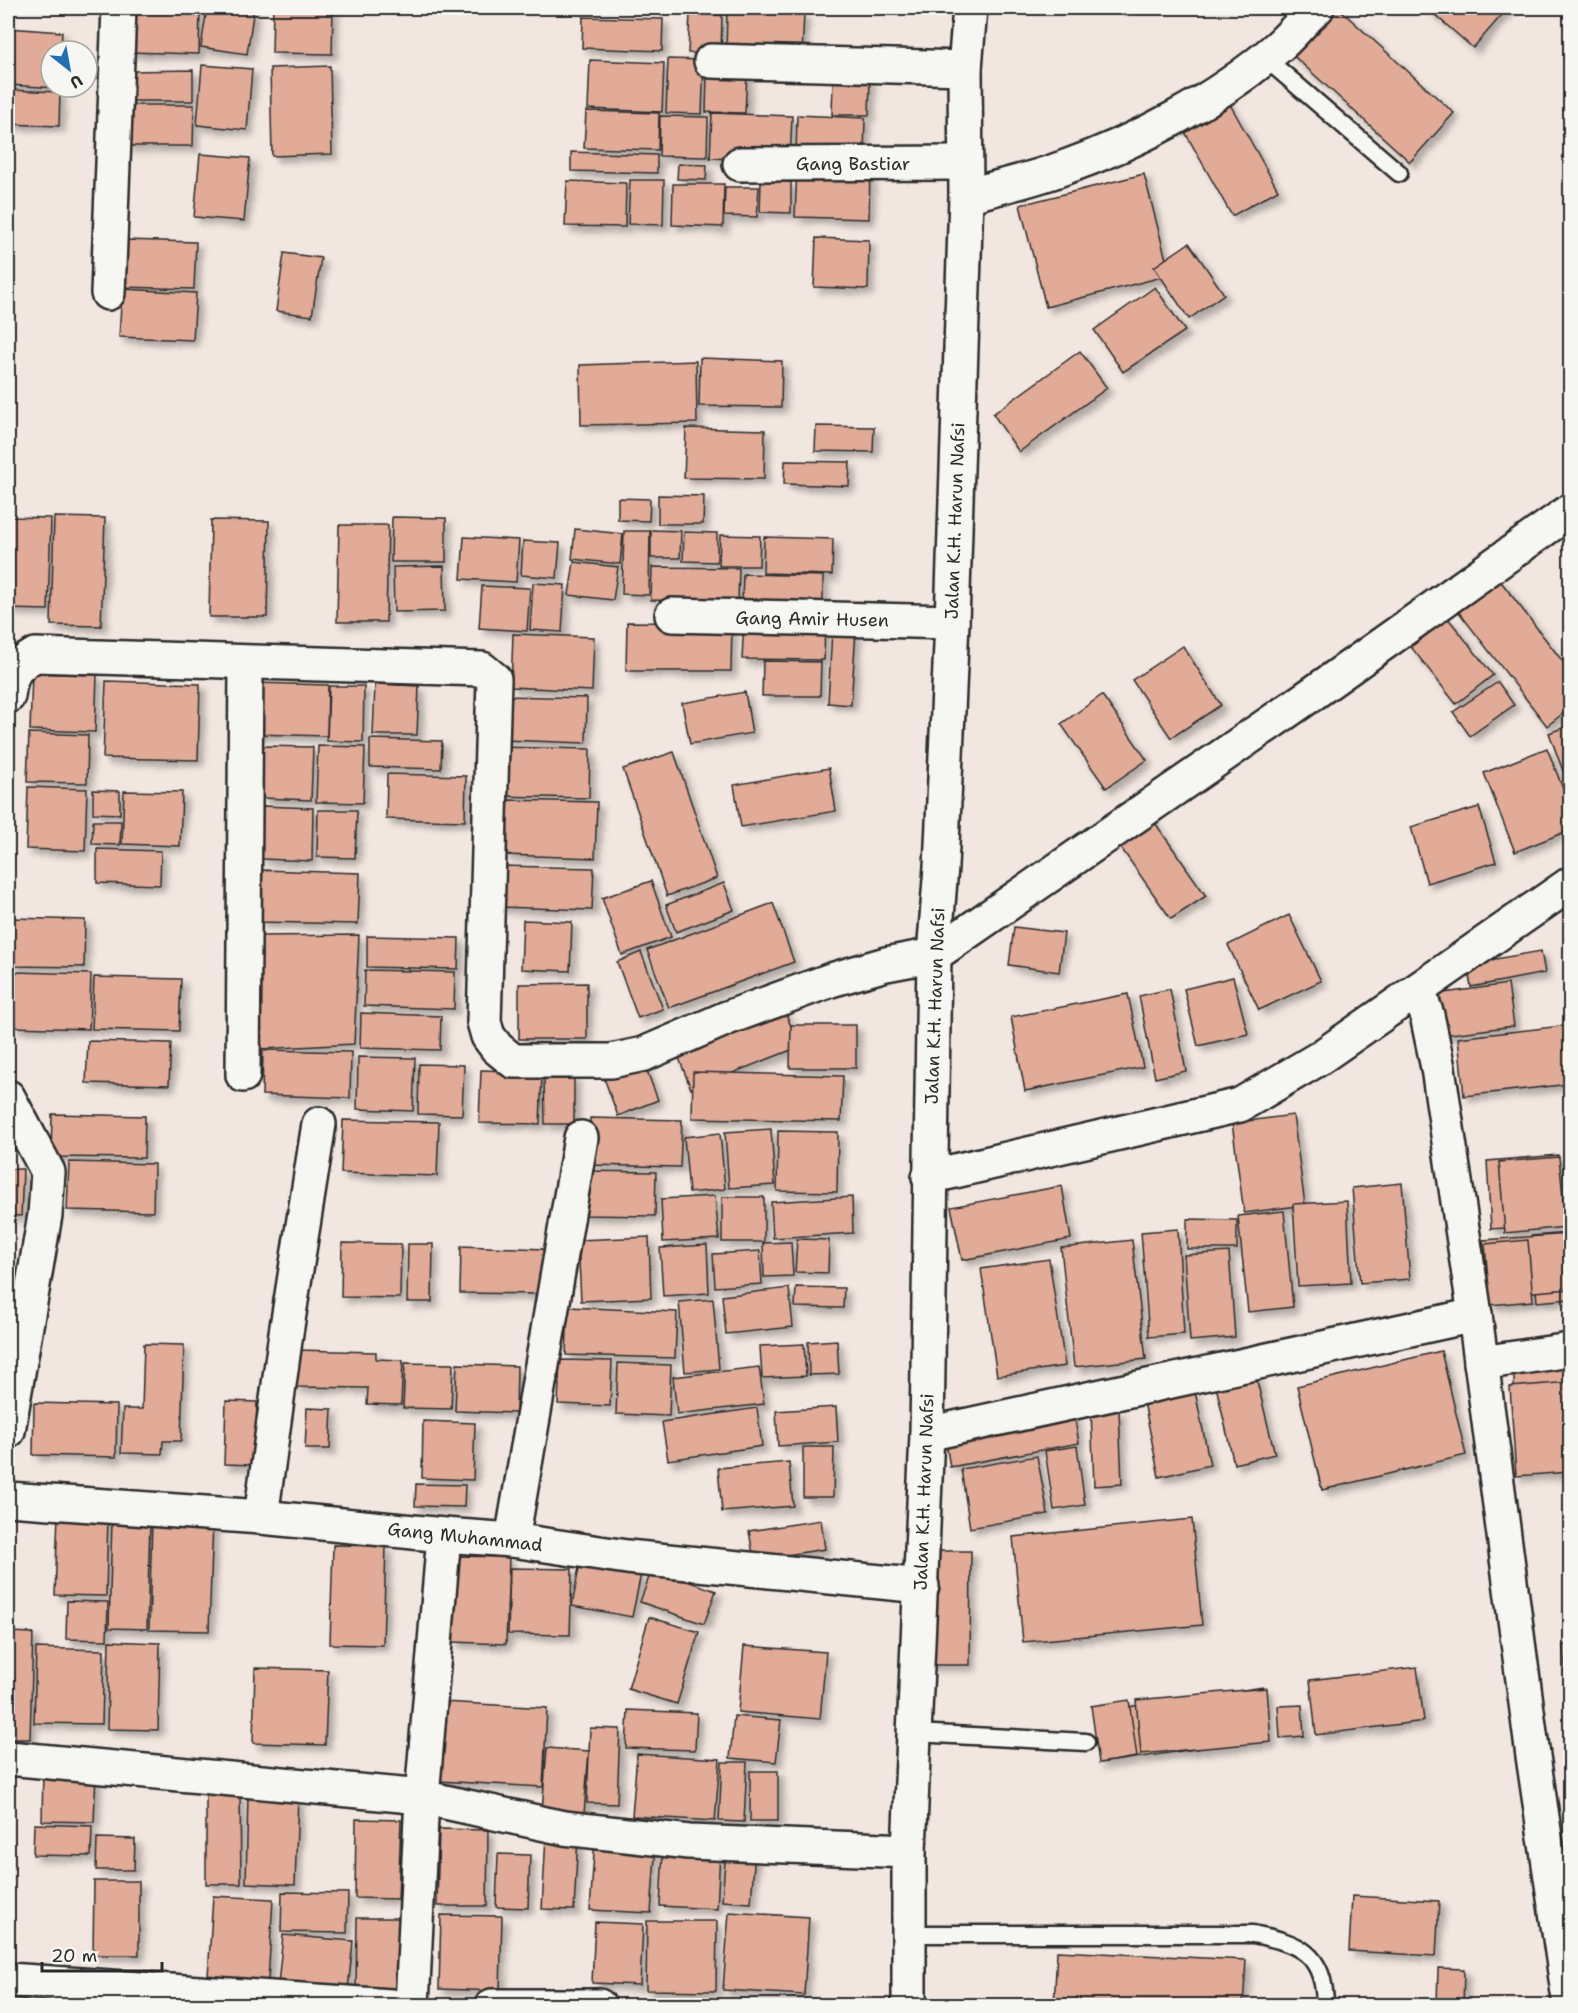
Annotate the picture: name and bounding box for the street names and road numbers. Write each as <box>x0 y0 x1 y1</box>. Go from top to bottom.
street label: Gang Bastiar <box>796 152 910 176</box>
street label: Jalan K.H. Harun Nafsi <box>940 422 970 620</box>
street label: Gang Amir Husen <box>735 606 889 632</box>
street label: Jalan K.H. Harun Nafsi <box>920 907 950 1105</box>
street label: Jalan K.H. Harun Nafsi <box>909 1393 939 1591</box>
street label: Gang Muhammad <box>386 1517 544 1557</box>

